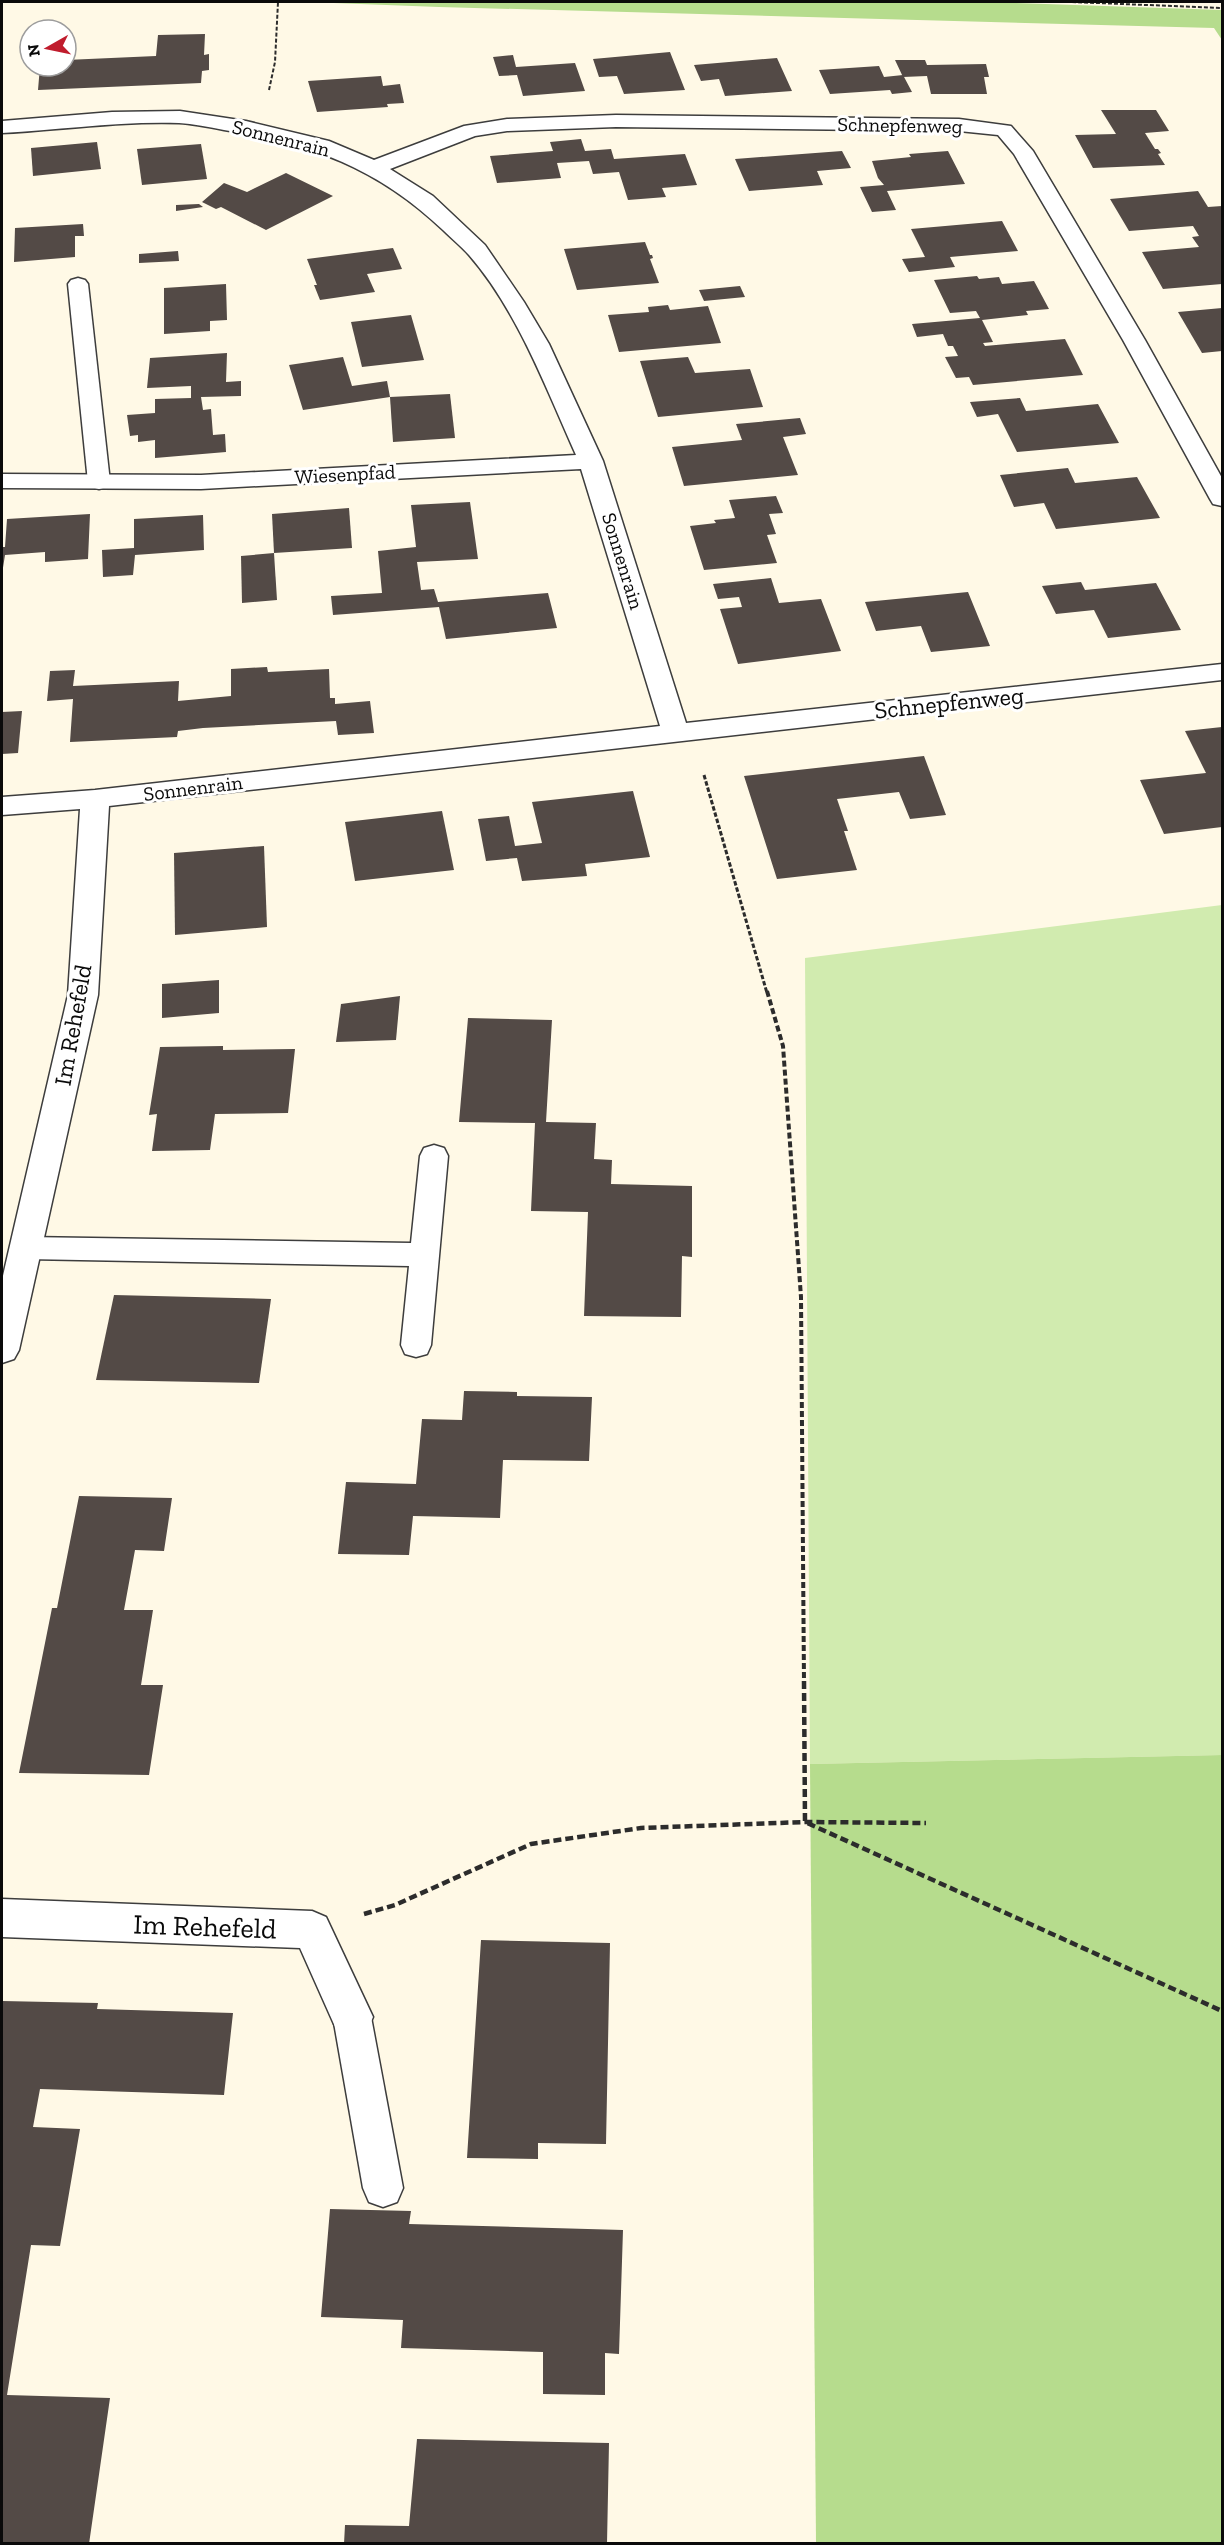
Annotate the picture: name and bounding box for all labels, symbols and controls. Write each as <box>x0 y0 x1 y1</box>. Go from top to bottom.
north arrow <box>18 18 78 78</box>
text: N <box>23 43 44 58</box>
street label: Schnepfenweg <box>837 112 963 138</box>
street label: Sonnenrain <box>230 114 333 162</box>
street label: Wiesenpfad <box>294 459 396 489</box>
street label: Sonnenrain <box>597 510 649 613</box>
street label: Schnepfenweg <box>873 680 1025 725</box>
street label: Sonnenrain <box>142 770 245 806</box>
street label: Im Rehefeld <box>48 962 97 1088</box>
street label: Im Rehefeld <box>133 1908 277 1945</box>

